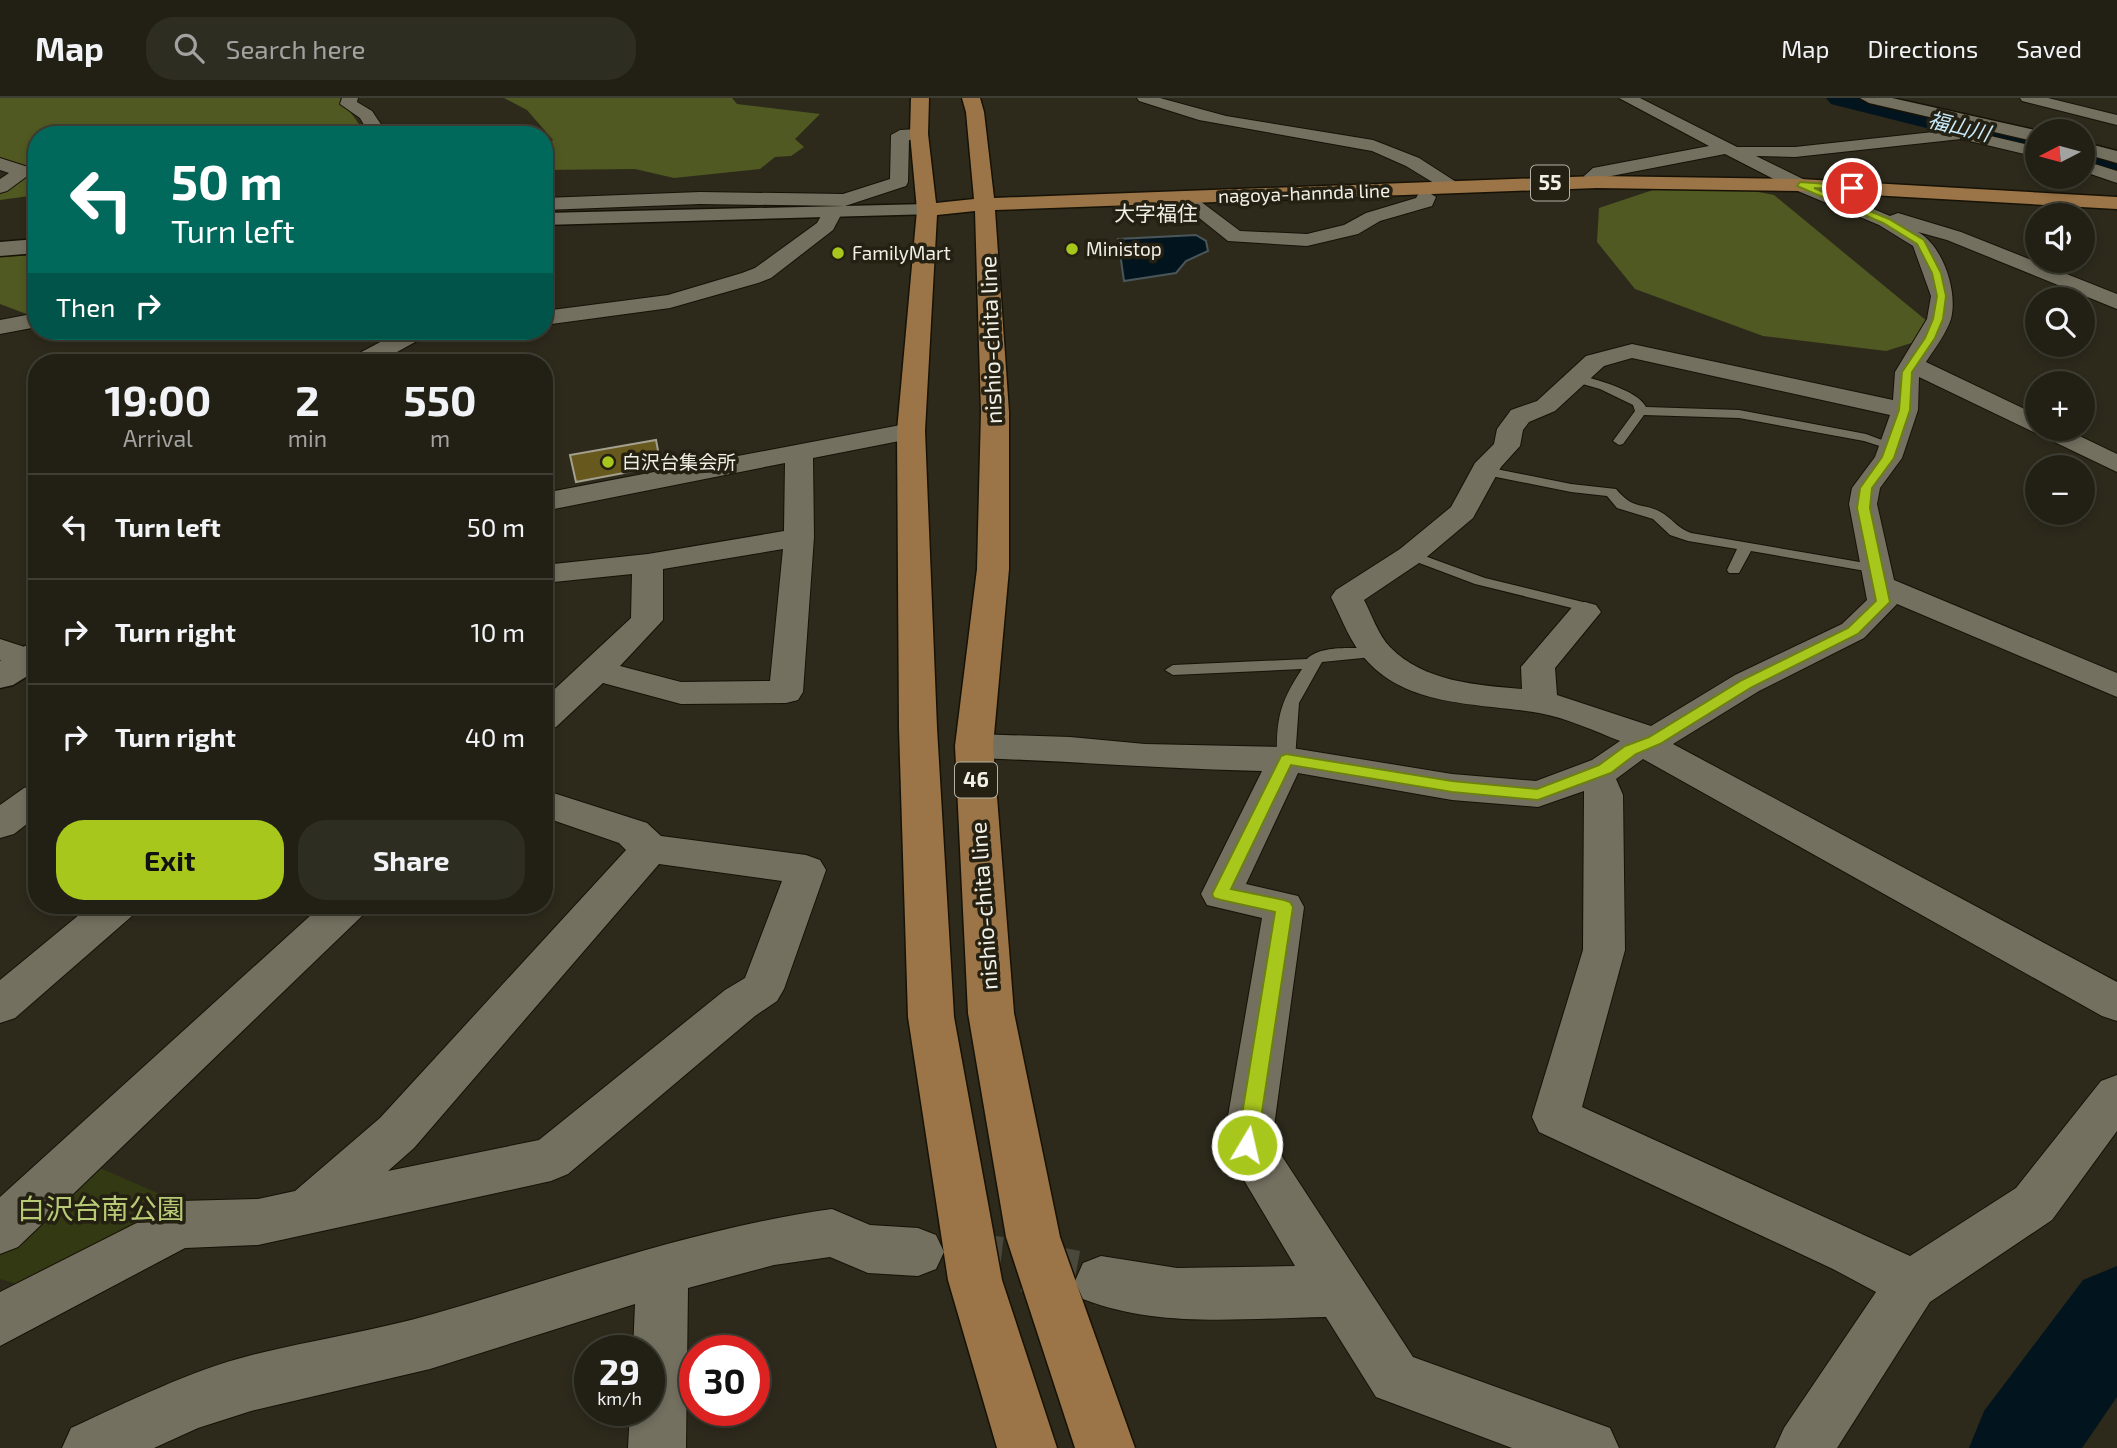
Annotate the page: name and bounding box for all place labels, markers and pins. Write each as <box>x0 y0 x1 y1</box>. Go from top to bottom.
pin <box>1822 158 1882 218</box>
place label: Ministop <box>1086 237 1162 260</box>
place label: FamilyMart <box>852 241 951 264</box>
marker: Ministop <box>1064 241 1080 257</box>
marker: FamilyMart <box>830 245 846 261</box>
place label: 白沢台集会所 <box>622 450 736 473</box>
marker: 白沢台集会所 <box>600 454 616 470</box>

